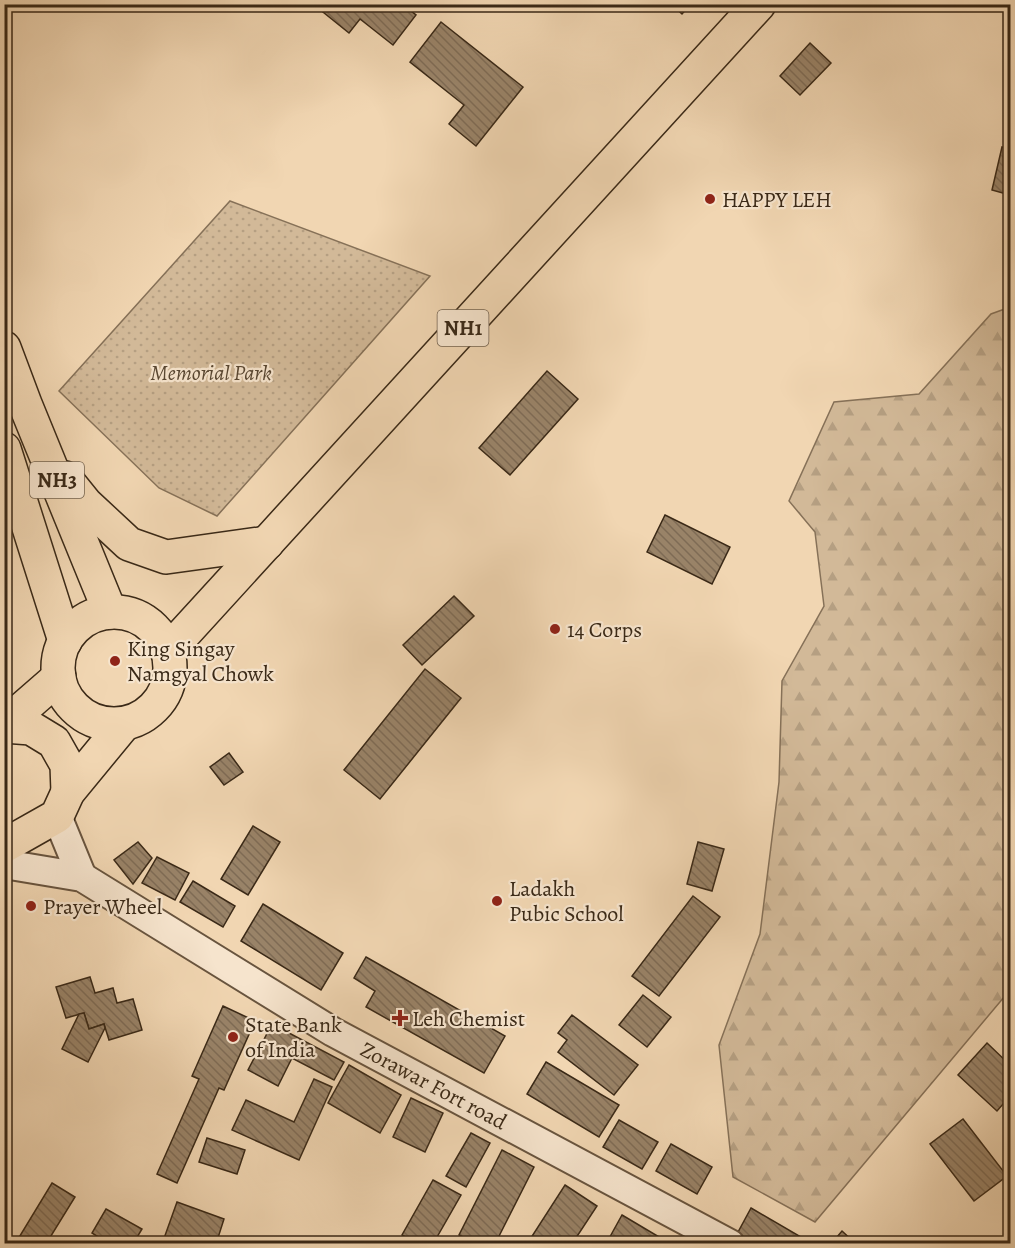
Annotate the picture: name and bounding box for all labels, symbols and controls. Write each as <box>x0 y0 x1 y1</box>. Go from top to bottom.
place label: HAPPY LEH <box>722 185 832 215</box>
marker: HAPPY LEH <box>703 192 717 206</box>
road number: NH1 <box>438 310 488 346</box>
park label: Memorial Park <box>150 358 272 388</box>
road number: NH3 <box>30 462 84 498</box>
place label: 14 Corps <box>567 615 642 645</box>
marker: 14 Corps <box>548 622 562 636</box>
place label: King Singay Namgyal Chowk <box>127 634 274 689</box>
marker: King Singay Namgyal Chowk <box>108 654 122 668</box>
place label: Ladakh Pubic School <box>509 874 624 929</box>
place label: Prayer Wheel <box>43 892 162 922</box>
marker: Ladakh Pubic School <box>490 894 504 908</box>
marker: Prayer Wheel <box>24 899 38 913</box>
place label: Leh Chemist <box>412 1004 525 1034</box>
place label: State Bank of India <box>245 1010 342 1065</box>
marker: Leh Chemist <box>393 1011 407 1025</box>
marker: State Bank of India <box>226 1030 240 1044</box>
street label: Zorawar Fort road <box>355 1035 512 1137</box>

